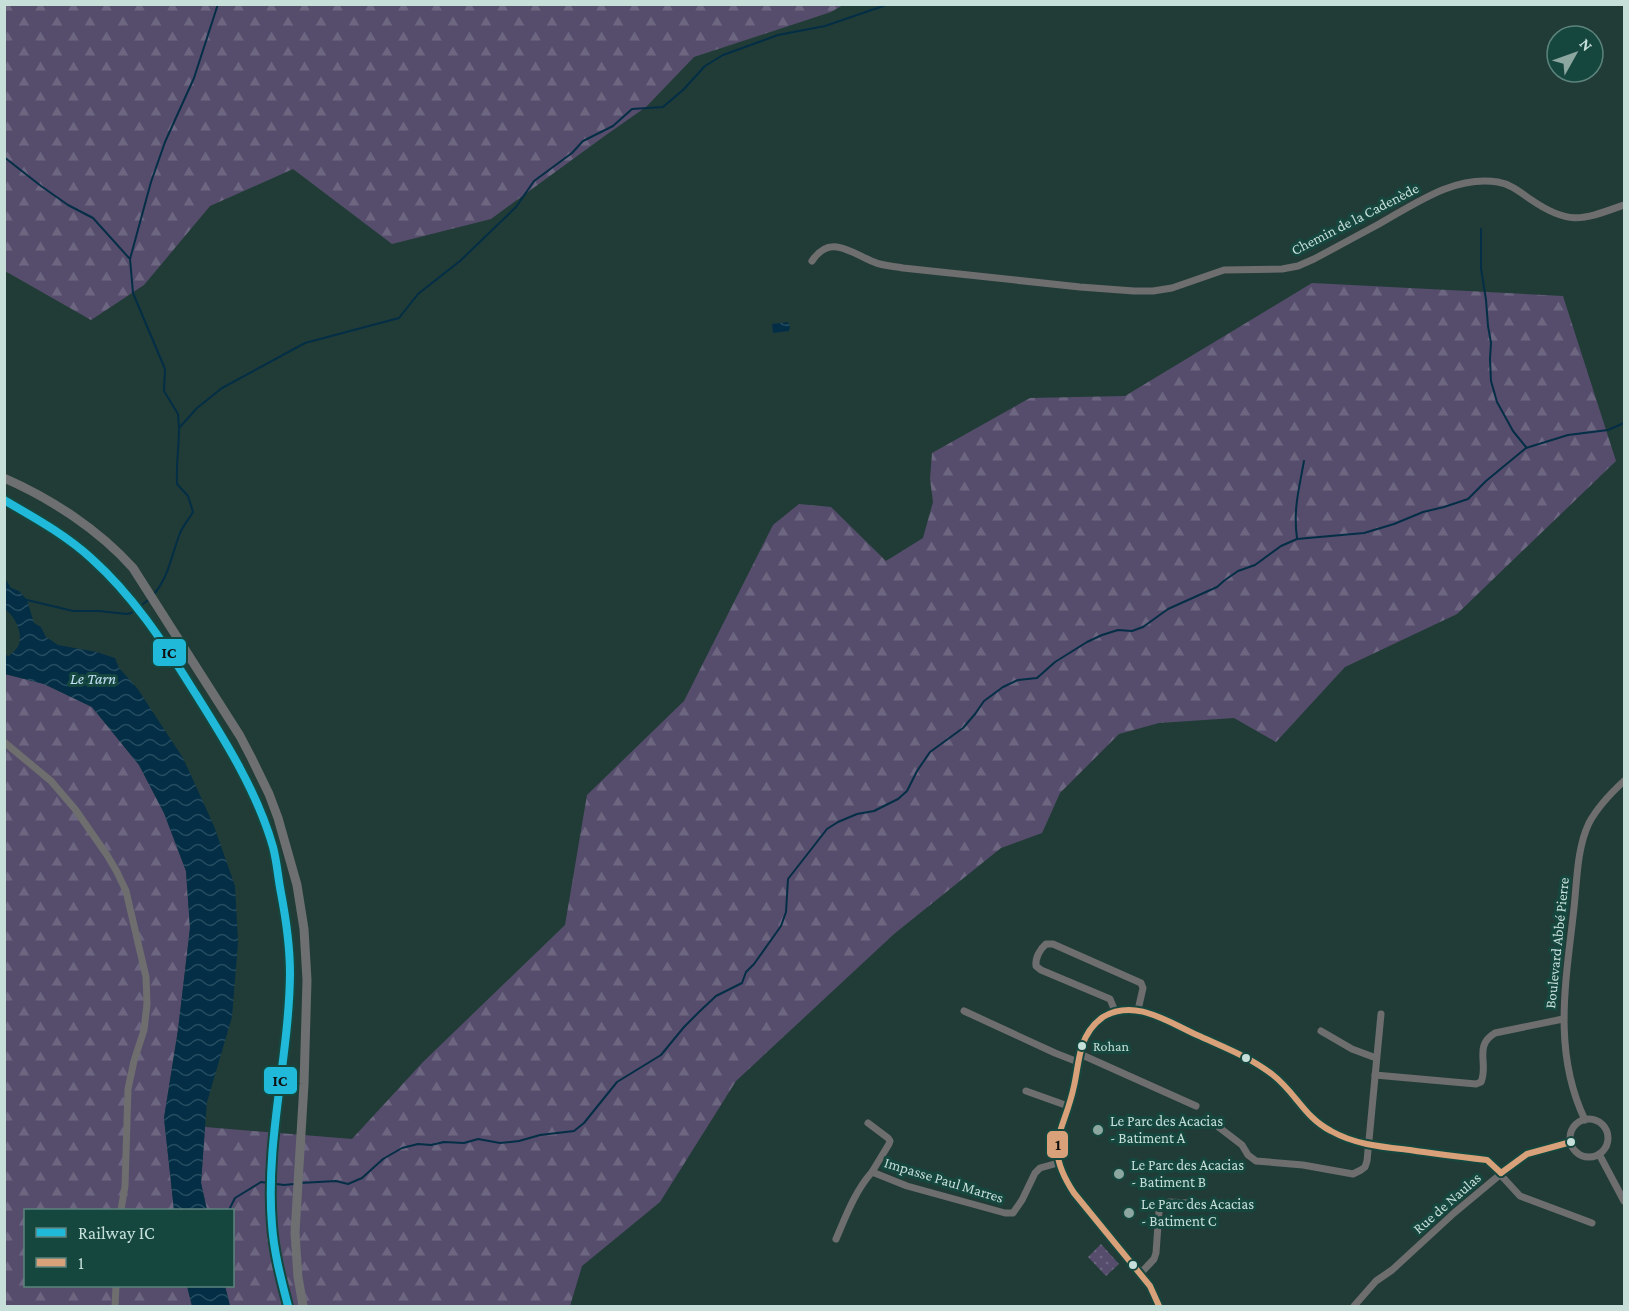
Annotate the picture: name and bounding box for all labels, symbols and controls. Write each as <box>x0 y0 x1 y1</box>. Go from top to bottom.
north arrow <box>1545 24 1605 84</box>
text: N <box>1576 35 1596 54</box>
street label: Chemin de la Cadenède <box>1289 180 1422 258</box>
line badge: IC <box>152 638 187 667</box>
text: IC <box>161 644 177 661</box>
water label: Le Tarn <box>70 670 116 687</box>
street label: Boulevard Abbé Pierre <box>1542 876 1572 1009</box>
place label: Rohan <box>1093 1038 1130 1054</box>
marker: Rohan <box>1076 1040 1088 1052</box>
unlabelled marker <box>1240 1052 1252 1064</box>
line badge: IC <box>263 1066 298 1095</box>
text: IC <box>272 1072 288 1089</box>
place label: Le Parc des Acacias - Batiment A <box>1110 1113 1223 1146</box>
marker: Le Parc des Acacias - Batiment A <box>1091 1123 1105 1137</box>
line badge: 1 <box>1046 1130 1069 1159</box>
text: 1 <box>1055 1136 1061 1153</box>
unlabelled marker <box>1565 1136 1577 1148</box>
street label: Impasse Paul Marres <box>882 1154 1006 1207</box>
place label: Le Parc des Acacias - Batiment B <box>1131 1157 1244 1190</box>
marker: Le Parc des Acacias - Batiment B <box>1112 1167 1126 1181</box>
street label: Rue de Naulas <box>1410 1169 1484 1237</box>
place label: Le Parc des Acacias - Batiment C <box>1141 1196 1254 1229</box>
marker: Le Parc des Acacias - Batiment C <box>1122 1206 1136 1220</box>
legend <box>24 1209 234 1287</box>
text: Railway IC <box>78 1223 155 1243</box>
text: 1 <box>78 1253 84 1273</box>
unlabelled marker <box>1127 1259 1139 1271</box>

